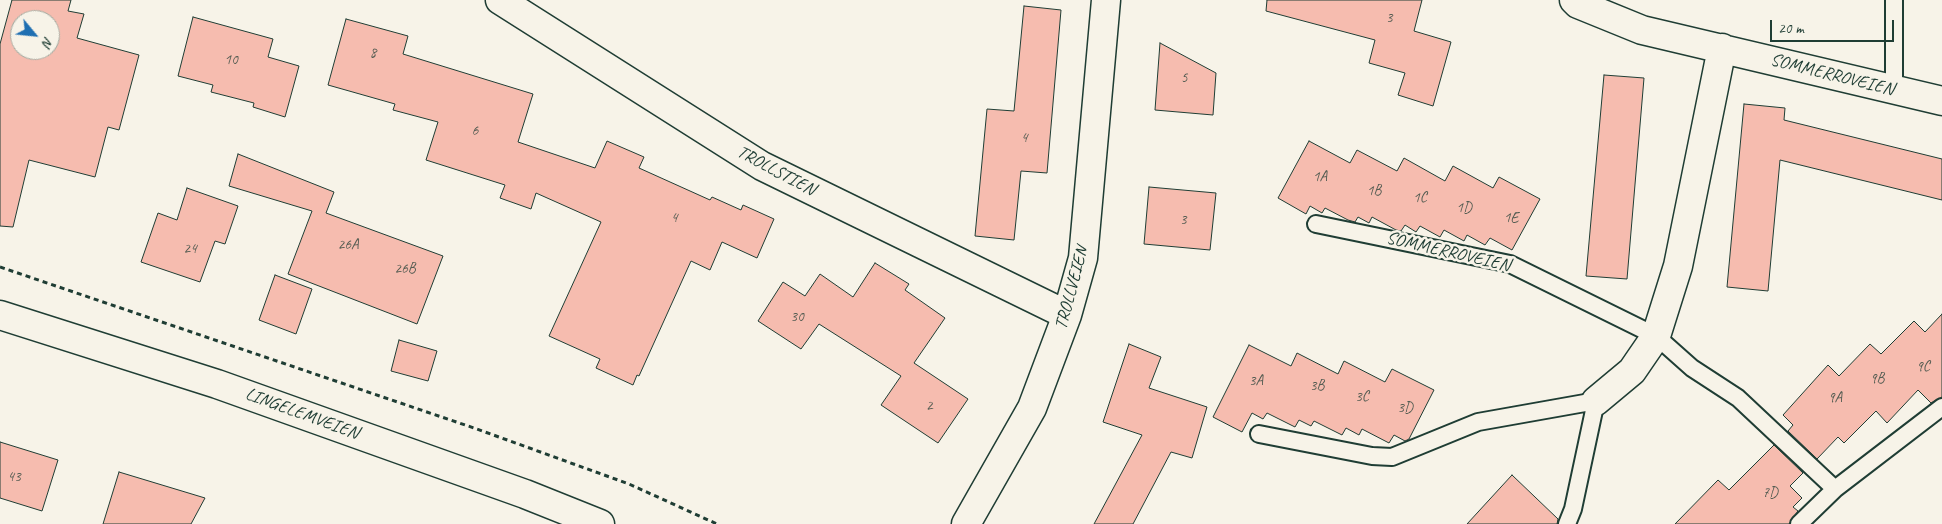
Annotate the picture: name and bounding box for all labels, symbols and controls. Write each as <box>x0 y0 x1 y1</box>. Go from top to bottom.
house number: 3 <box>1386 9 1392 27</box>
north arrow <box>10 10 60 60</box>
scale bar <box>1772 10 1896 42</box>
text: 20 m <box>1778 19 1804 38</box>
text: N <box>38 34 57 50</box>
house number: 8 <box>370 44 376 62</box>
street label: SOMMERROVEIEN <box>1768 49 1896 101</box>
house number: 10 <box>224 51 238 69</box>
house number: 5 <box>1181 69 1187 87</box>
house number: 6 <box>472 122 478 140</box>
house number: 4 <box>1021 129 1027 147</box>
street label: TROLLSTIEN <box>733 141 819 201</box>
house number: 1A <box>1313 168 1327 186</box>
house number: 1B <box>1367 182 1381 200</box>
house number: 1C <box>1413 189 1427 207</box>
house number: 1D <box>1456 199 1472 217</box>
house number: 4 <box>671 209 677 227</box>
house number: 1E <box>1504 209 1518 227</box>
house number: 3 <box>1180 211 1186 229</box>
street label: SOMMERROVEIEN <box>1384 227 1512 277</box>
house number: 26A <box>337 236 359 254</box>
house number: 24 <box>183 240 197 258</box>
street label: TROLLVEIEN <box>1051 244 1093 332</box>
house number: 26B <box>394 260 416 278</box>
house number: 30 <box>790 308 804 326</box>
house number: 9C <box>1916 358 1930 376</box>
house number: 9B <box>1870 370 1884 388</box>
house number: 3A <box>1249 372 1263 390</box>
house number: 3B <box>1310 377 1324 395</box>
street label: LINGELEMVEIEN <box>243 384 361 444</box>
house number: 3C <box>1355 388 1369 406</box>
house number: 9A <box>1828 389 1842 407</box>
house number: 2 <box>926 397 932 415</box>
house number: 3D <box>1397 399 1413 417</box>
house number: 43 <box>7 468 21 486</box>
house number: 7D <box>1762 484 1778 502</box>

